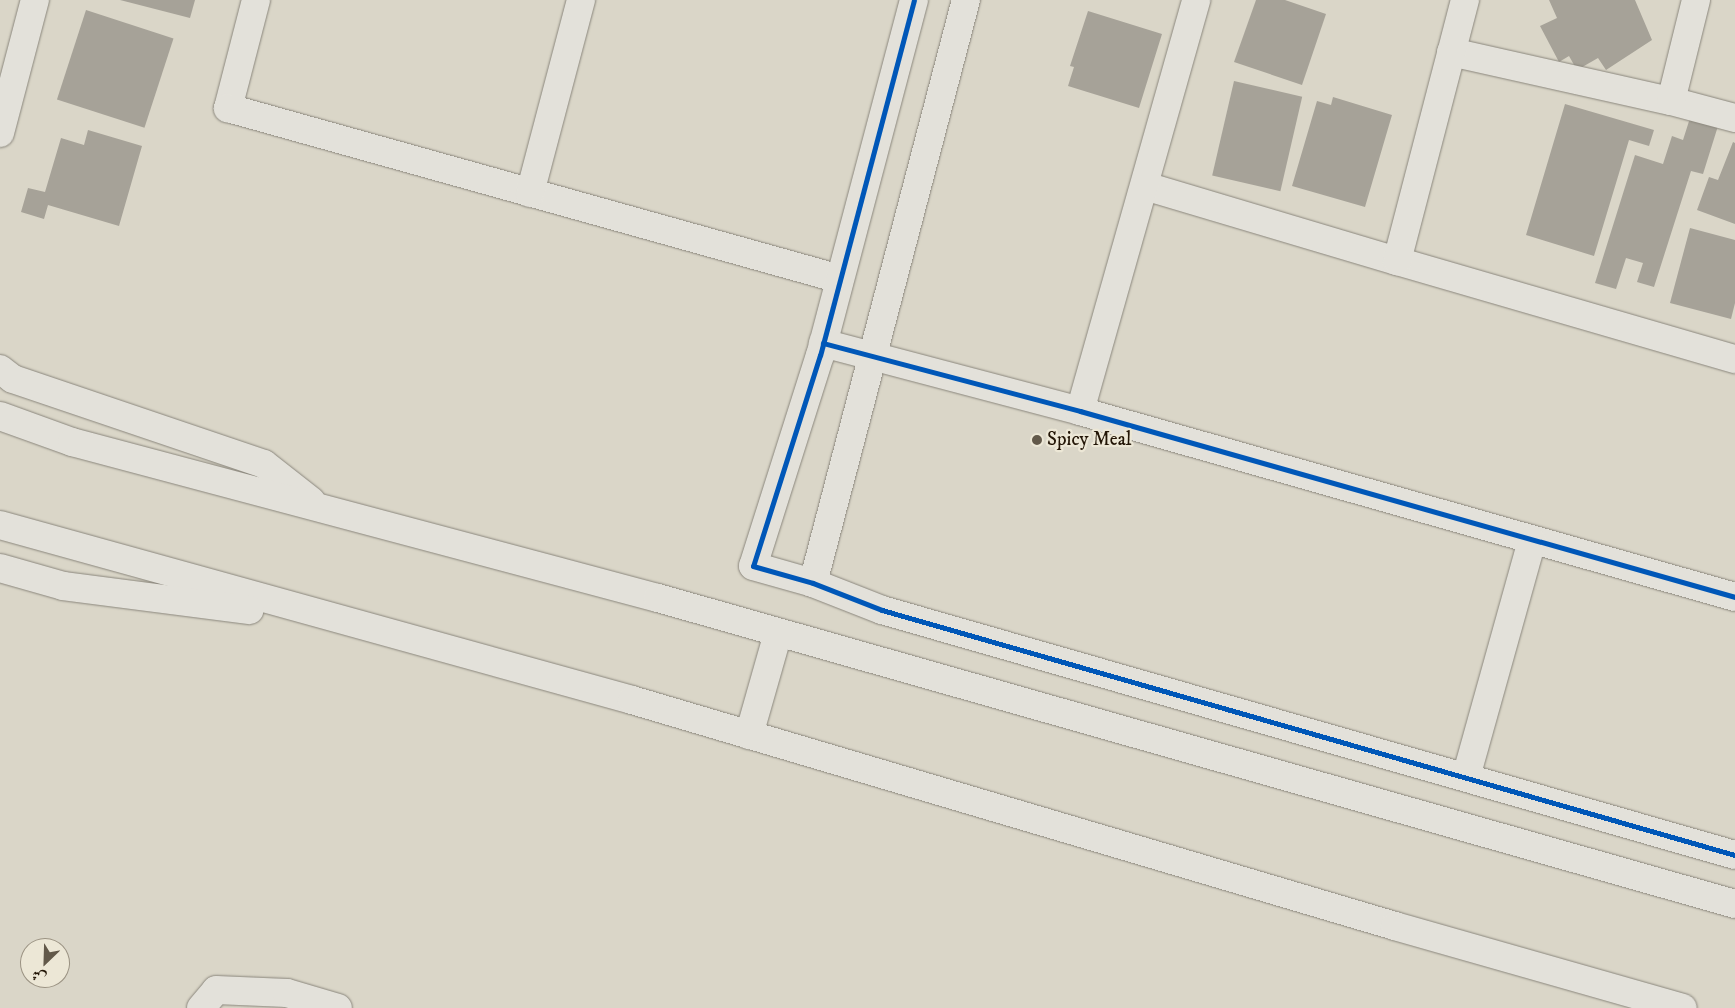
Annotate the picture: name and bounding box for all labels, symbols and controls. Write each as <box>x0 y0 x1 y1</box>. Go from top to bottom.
place label: Spicy Meal <box>1047 429 1131 451</box>
marker: Spicy Meal <box>1031 434 1043 446</box>
north arrow <box>20 938 70 988</box>
text: ش <box>29 965 49 987</box>

